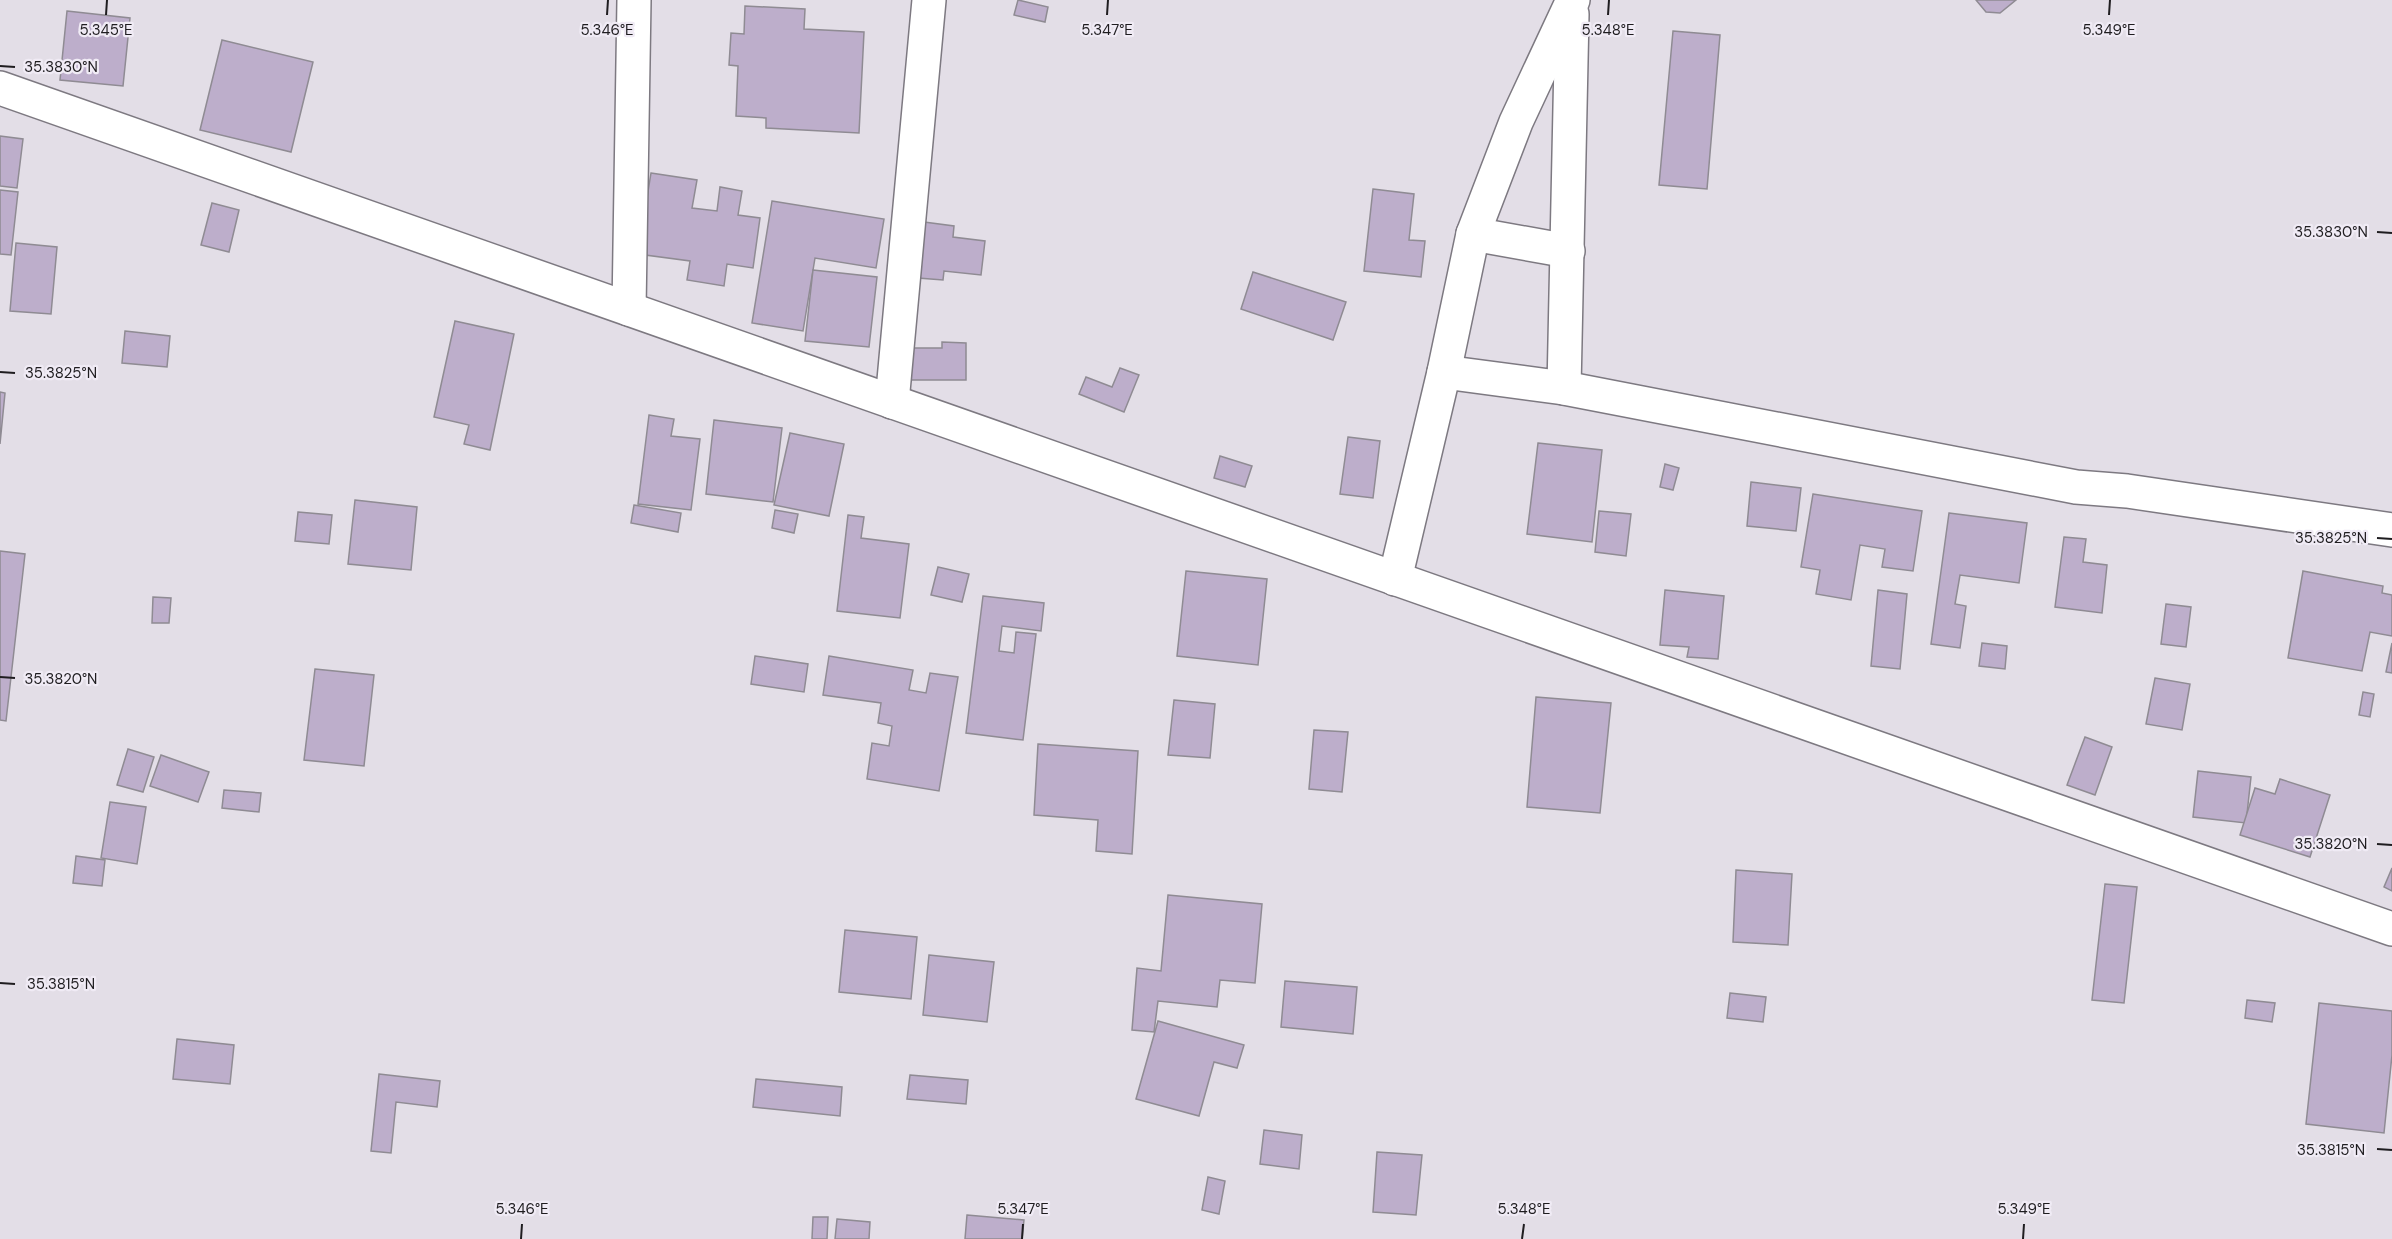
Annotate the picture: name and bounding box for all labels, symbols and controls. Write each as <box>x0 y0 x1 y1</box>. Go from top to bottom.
text: 5.345°E <box>80 20 132 40</box>
text: 5.346°E <box>580 20 634 40</box>
text: 5.347°E <box>1081 20 1133 40</box>
text: 5.348°E <box>1582 20 1634 40</box>
text: 5.349°E <box>2082 20 2136 40</box>
text: 35.3830°N <box>24 57 98 77</box>
text: 35.3830°N <box>2294 222 2368 242</box>
text: 35.3825°N <box>25 363 97 383</box>
text: 35.3825°N <box>2295 528 2367 548</box>
text: 35.3820°N <box>25 669 97 689</box>
text: 35.3820°N <box>2295 834 2367 854</box>
text: 35.3815°N <box>27 974 95 994</box>
text: 35.3815°N <box>2297 1140 2365 1160</box>
text: 5.346°E <box>495 1199 549 1219</box>
text: 5.347°E <box>997 1199 1049 1219</box>
text: 5.348°E <box>1498 1199 1550 1219</box>
text: 5.349°E <box>1997 1199 2051 1219</box>

